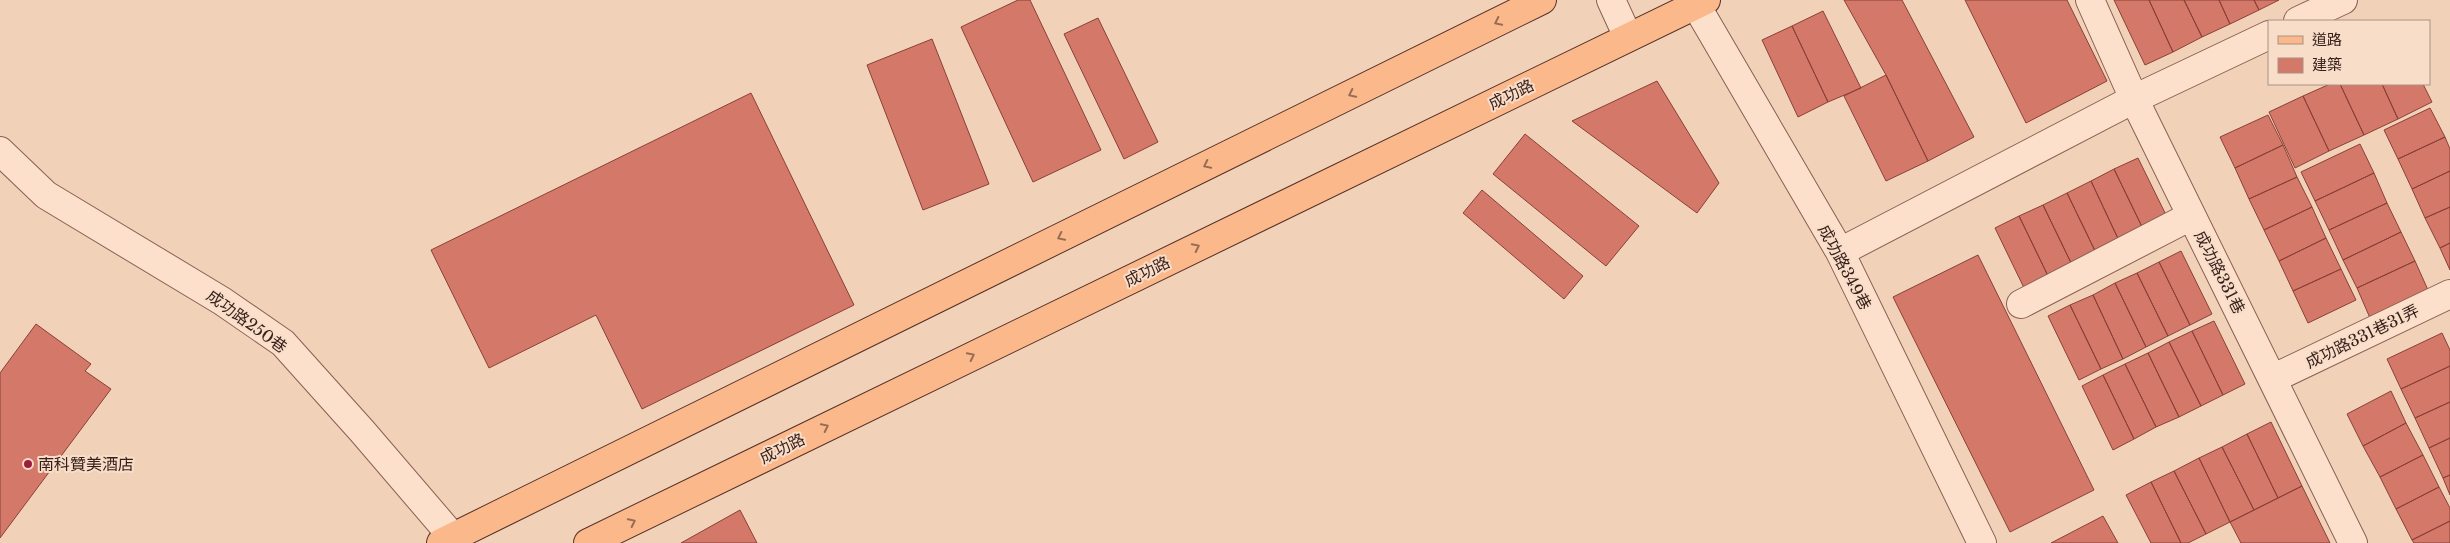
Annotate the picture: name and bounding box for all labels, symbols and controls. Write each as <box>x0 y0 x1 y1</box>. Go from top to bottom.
one-way arrow <box>1494 15 1503 26</box>
legend <box>2268 20 2430 85</box>
text: 道路 <box>2312 30 2342 49</box>
text: 建築 <box>2312 55 2342 74</box>
street label: 成功路 <box>1485 74 1537 114</box>
one-way arrow <box>1349 87 1358 97</box>
one-way arrow <box>1203 159 1212 170</box>
street label: 成功路349巷 <box>1814 221 1876 313</box>
street label: 成功路331巷 <box>2190 227 2250 317</box>
one-way arrow <box>1057 231 1066 242</box>
one-way arrow <box>1191 243 1200 253</box>
street label: 成功路 <box>1121 251 1173 291</box>
street label: 成功路250巷 <box>203 285 291 357</box>
street label: 成功路331巷31弄 <box>2302 300 2422 372</box>
one-way arrow <box>966 352 975 362</box>
one-way arrow <box>820 423 829 434</box>
street label: 成功路 <box>756 428 808 468</box>
place label: 南科贊美酒店 <box>38 454 134 474</box>
marker: 南科贊美酒店 <box>22 458 34 470</box>
one-way arrow <box>627 517 636 528</box>

